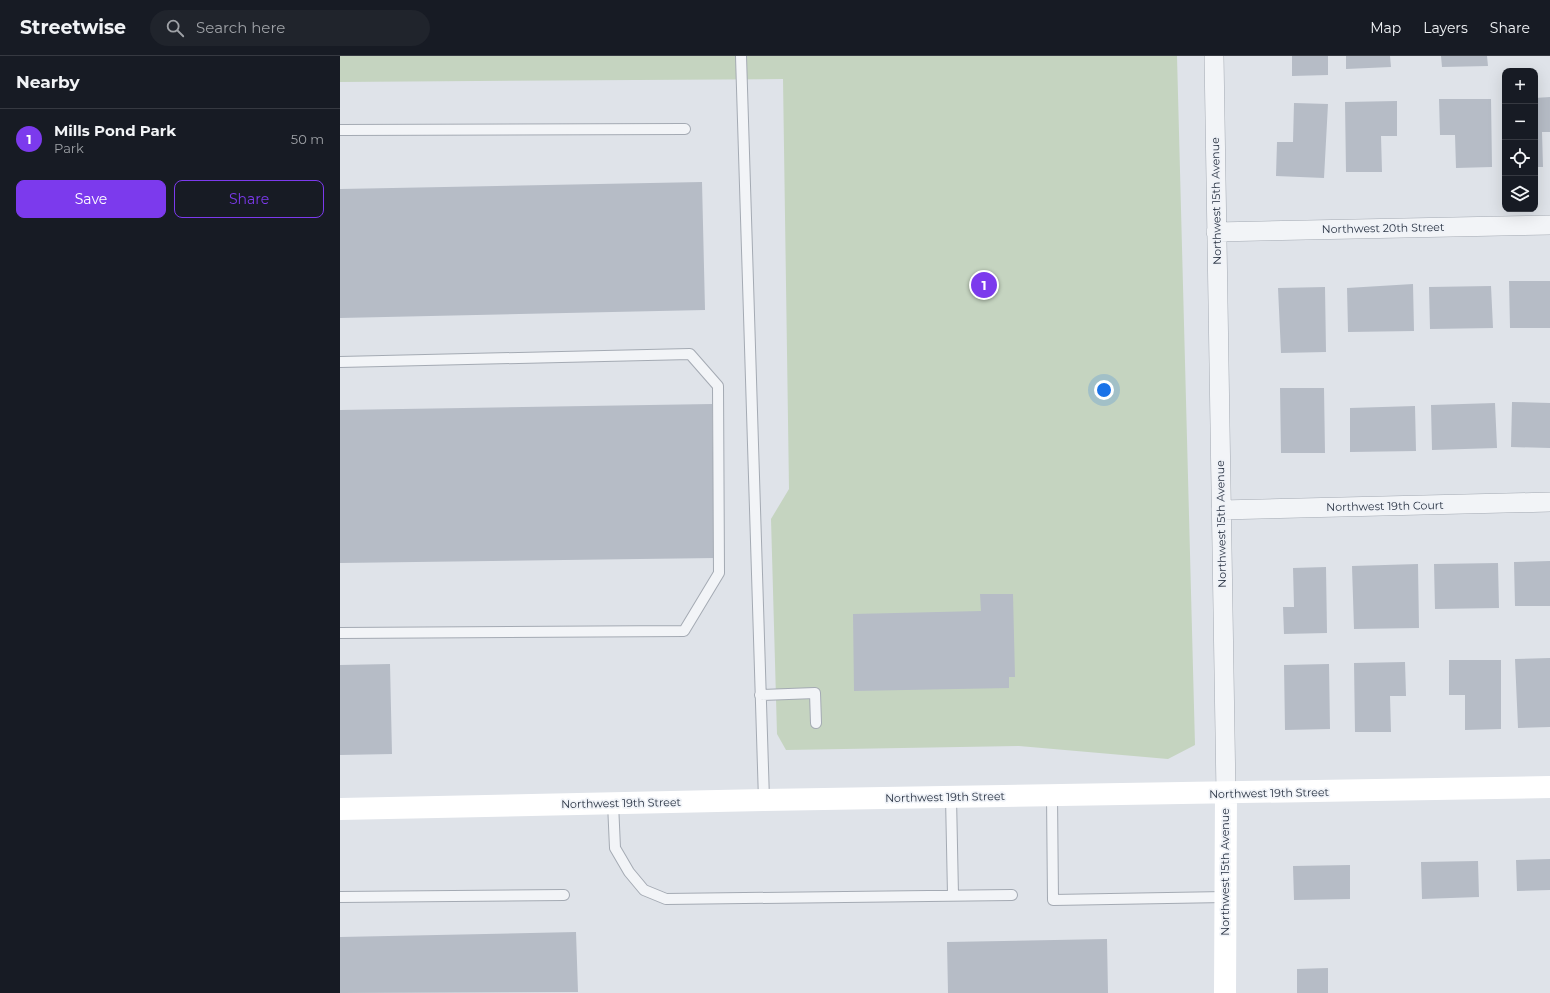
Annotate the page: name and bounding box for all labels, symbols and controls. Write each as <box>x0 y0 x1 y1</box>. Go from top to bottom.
search box <box>150 10 430 46</box>
text: Streetwise <box>20 16 126 39</box>
icon: search <box>164 17 186 39</box>
text: Search here <box>196 18 285 37</box>
text: Map <box>1370 19 1401 37</box>
text: Layers <box>1423 19 1468 37</box>
text: Share <box>1490 19 1530 37</box>
map controls <box>1502 68 1538 212</box>
button: + <box>1502 68 1538 104</box>
text: Nearby <box>16 72 80 92</box>
button: − <box>1502 104 1538 140</box>
text: Mills Pond Park <box>54 121 176 140</box>
text: 1 <box>26 131 32 147</box>
text: 50 m <box>291 131 324 147</box>
street label: Northwest 15th Avenue <box>1208 137 1224 265</box>
text: Park <box>54 140 84 156</box>
button: locate <box>1502 140 1538 176</box>
button: layers <box>1502 176 1538 212</box>
button: Save <box>16 180 166 218</box>
button: Share <box>174 180 324 218</box>
street label: Northwest 20th Street <box>1322 220 1445 236</box>
pin: 1 <box>971 270 997 300</box>
your location <box>1094 380 1114 400</box>
street label: Northwest 15th Avenue <box>1213 460 1229 588</box>
street label: Northwest 19th Court <box>1326 498 1444 514</box>
street label: Northwest 19th Street <box>1209 785 1330 801</box>
street label: Northwest 19th Street <box>885 789 1006 805</box>
street label: Northwest 19th Street <box>561 795 682 811</box>
street label: Northwest 15th Avenue <box>1218 808 1232 936</box>

